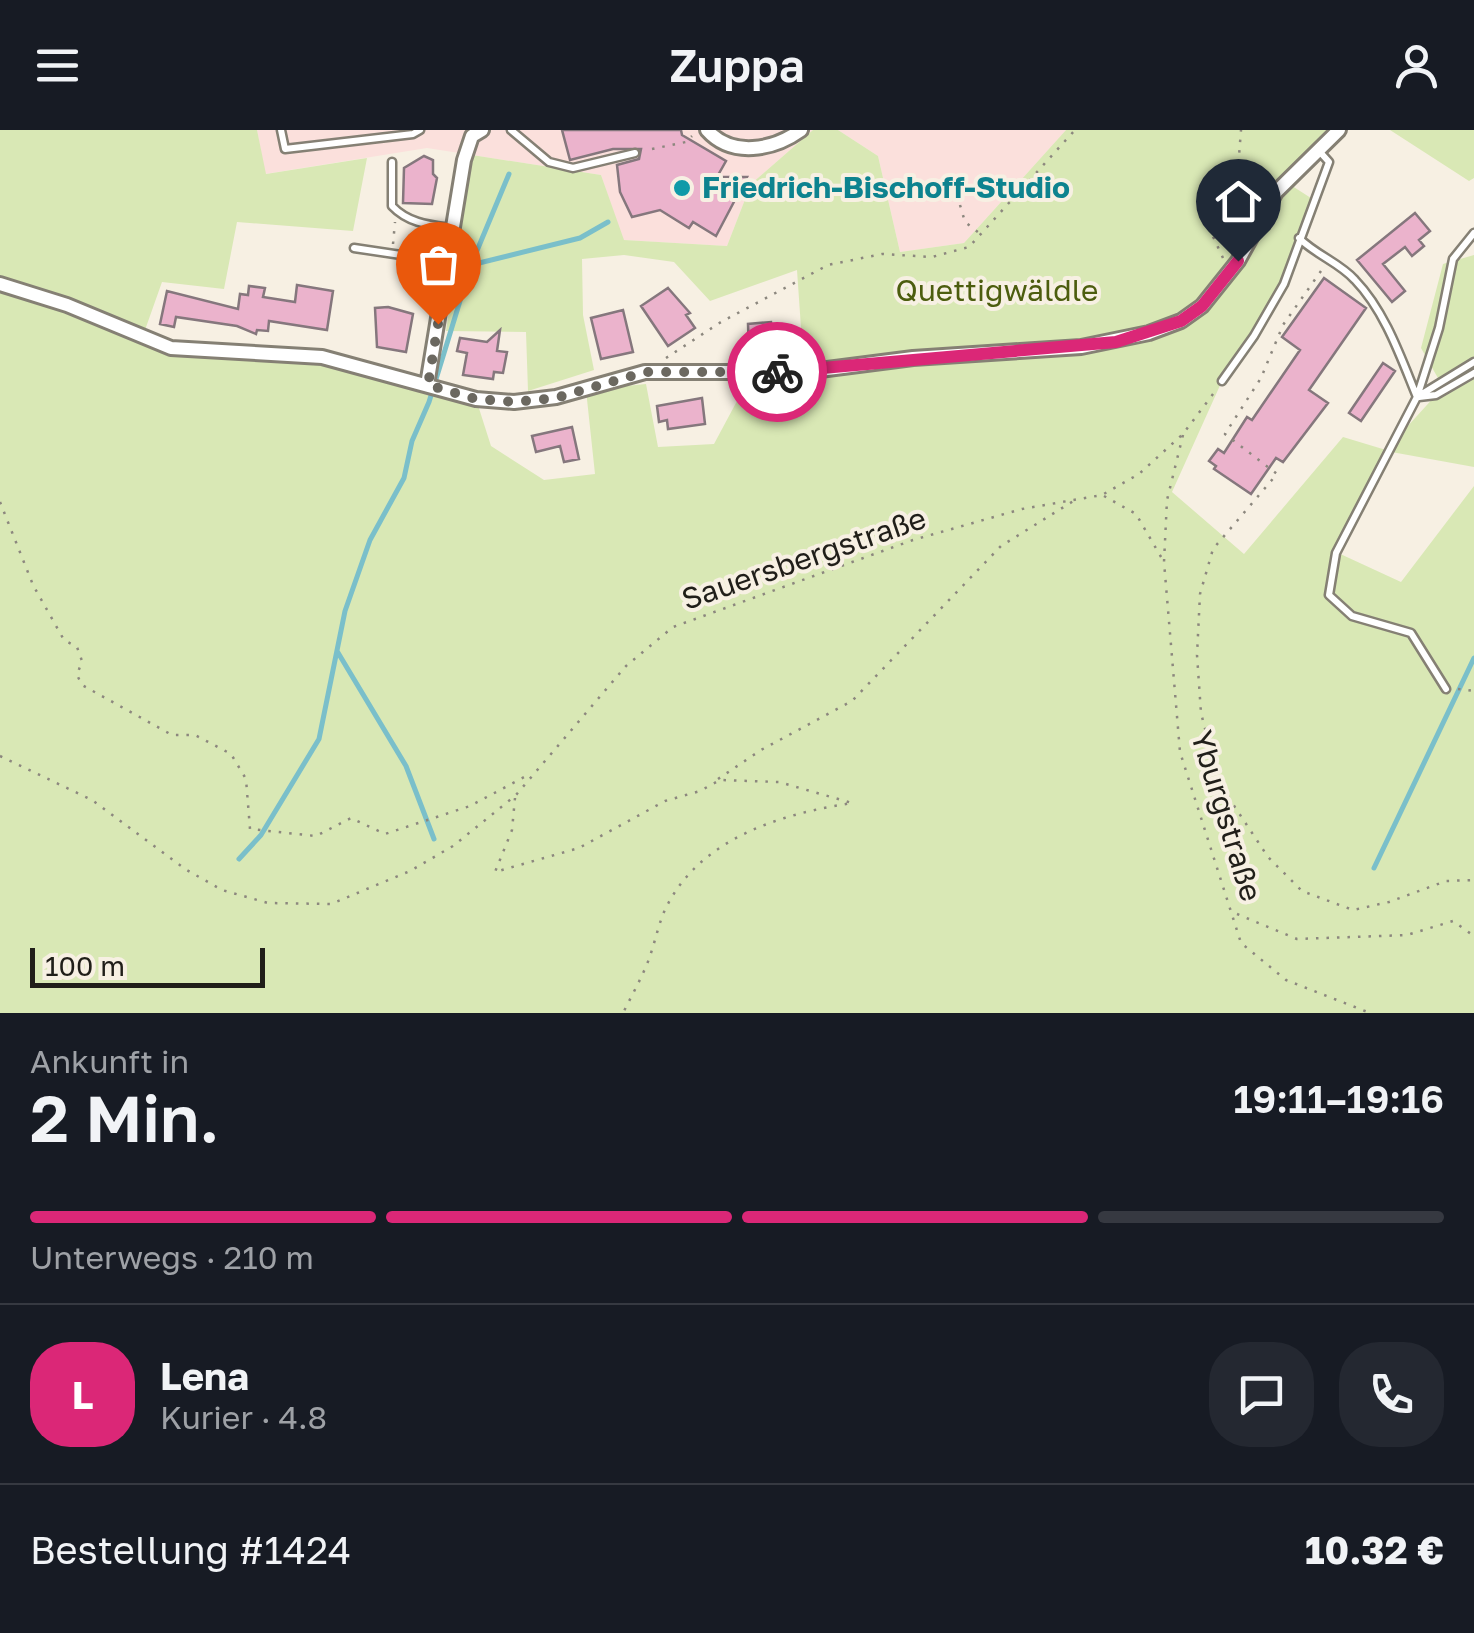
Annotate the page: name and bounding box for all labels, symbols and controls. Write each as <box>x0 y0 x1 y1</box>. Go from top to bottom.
icon: menu <box>30 38 85 93</box>
text: Zuppa <box>669 38 805 92</box>
icon: person <box>1389 38 1444 93</box>
pin <box>1196 159 1281 262</box>
place label: Friedrich-Bischoff-Studio <box>702 169 1070 205</box>
icon: home <box>1211 174 1266 229</box>
marker: Friedrich-Bischoff-Studio <box>671 177 693 199</box>
pin <box>396 222 481 325</box>
icon: bag <box>411 237 466 292</box>
park label: Quettigwäldle <box>895 272 1099 308</box>
courier <box>727 322 827 422</box>
icon: bike <box>750 345 805 400</box>
street label: Sauersbergstraße <box>677 499 931 617</box>
street label: Yburgstraße <box>1184 726 1270 905</box>
scale bar <box>30 943 265 988</box>
text: 100 m <box>45 949 125 982</box>
text: Ankunft in <box>30 1042 189 1080</box>
text: 19:11–19:16 <box>1233 1076 1444 1121</box>
text: 2 Min. <box>30 1078 219 1156</box>
text: Unterwegs · 210 m <box>30 1238 314 1276</box>
button: chat <box>1209 1342 1314 1447</box>
button: phone <box>1339 1342 1444 1447</box>
text: Lena <box>160 1353 249 1398</box>
text: L <box>72 1372 93 1417</box>
text: Kurier · 4.8 <box>160 1398 327 1436</box>
text: Bestellung #1424 <box>30 1527 351 1572</box>
text: 10.32 € <box>1305 1527 1444 1572</box>

